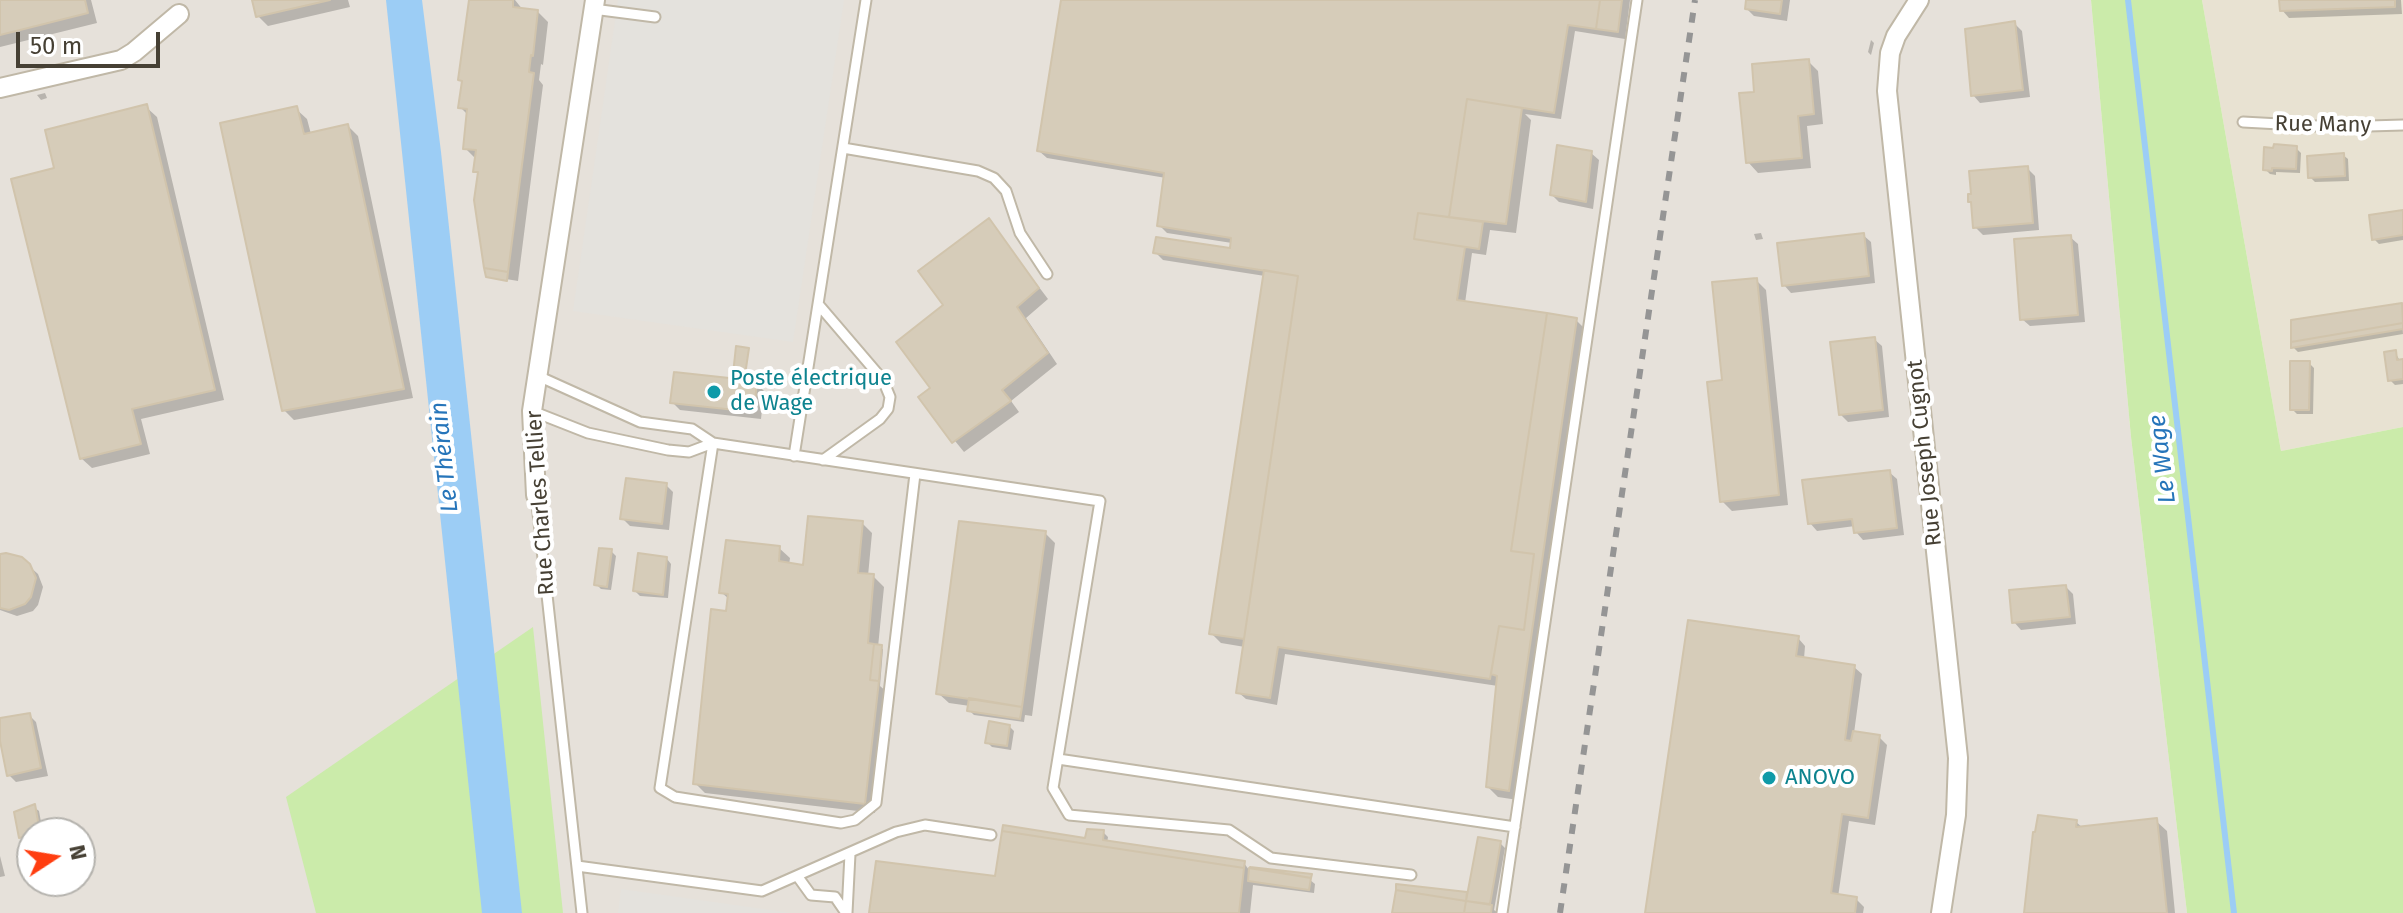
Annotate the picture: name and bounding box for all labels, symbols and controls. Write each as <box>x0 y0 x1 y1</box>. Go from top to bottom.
scale bar <box>20 16 164 66</box>
text: 50 m <box>30 32 82 60</box>
street label: Rue Many <box>2274 111 2372 139</box>
street label: Rue Joseph Cugnot <box>1902 358 1948 548</box>
place label: Poste électrique de Wage <box>730 366 892 418</box>
marker: Poste électrique de Wage <box>705 383 723 401</box>
water label: Le Thérain <box>425 400 465 514</box>
street label: Rue Charles Tellier <box>521 410 561 596</box>
water label: Le Wage <box>2143 413 2183 505</box>
place label: ANOVO <box>1785 765 1855 791</box>
marker: ANOVO <box>1760 769 1778 787</box>
north arrow <box>16 817 96 897</box>
text: N <box>63 842 93 862</box>

